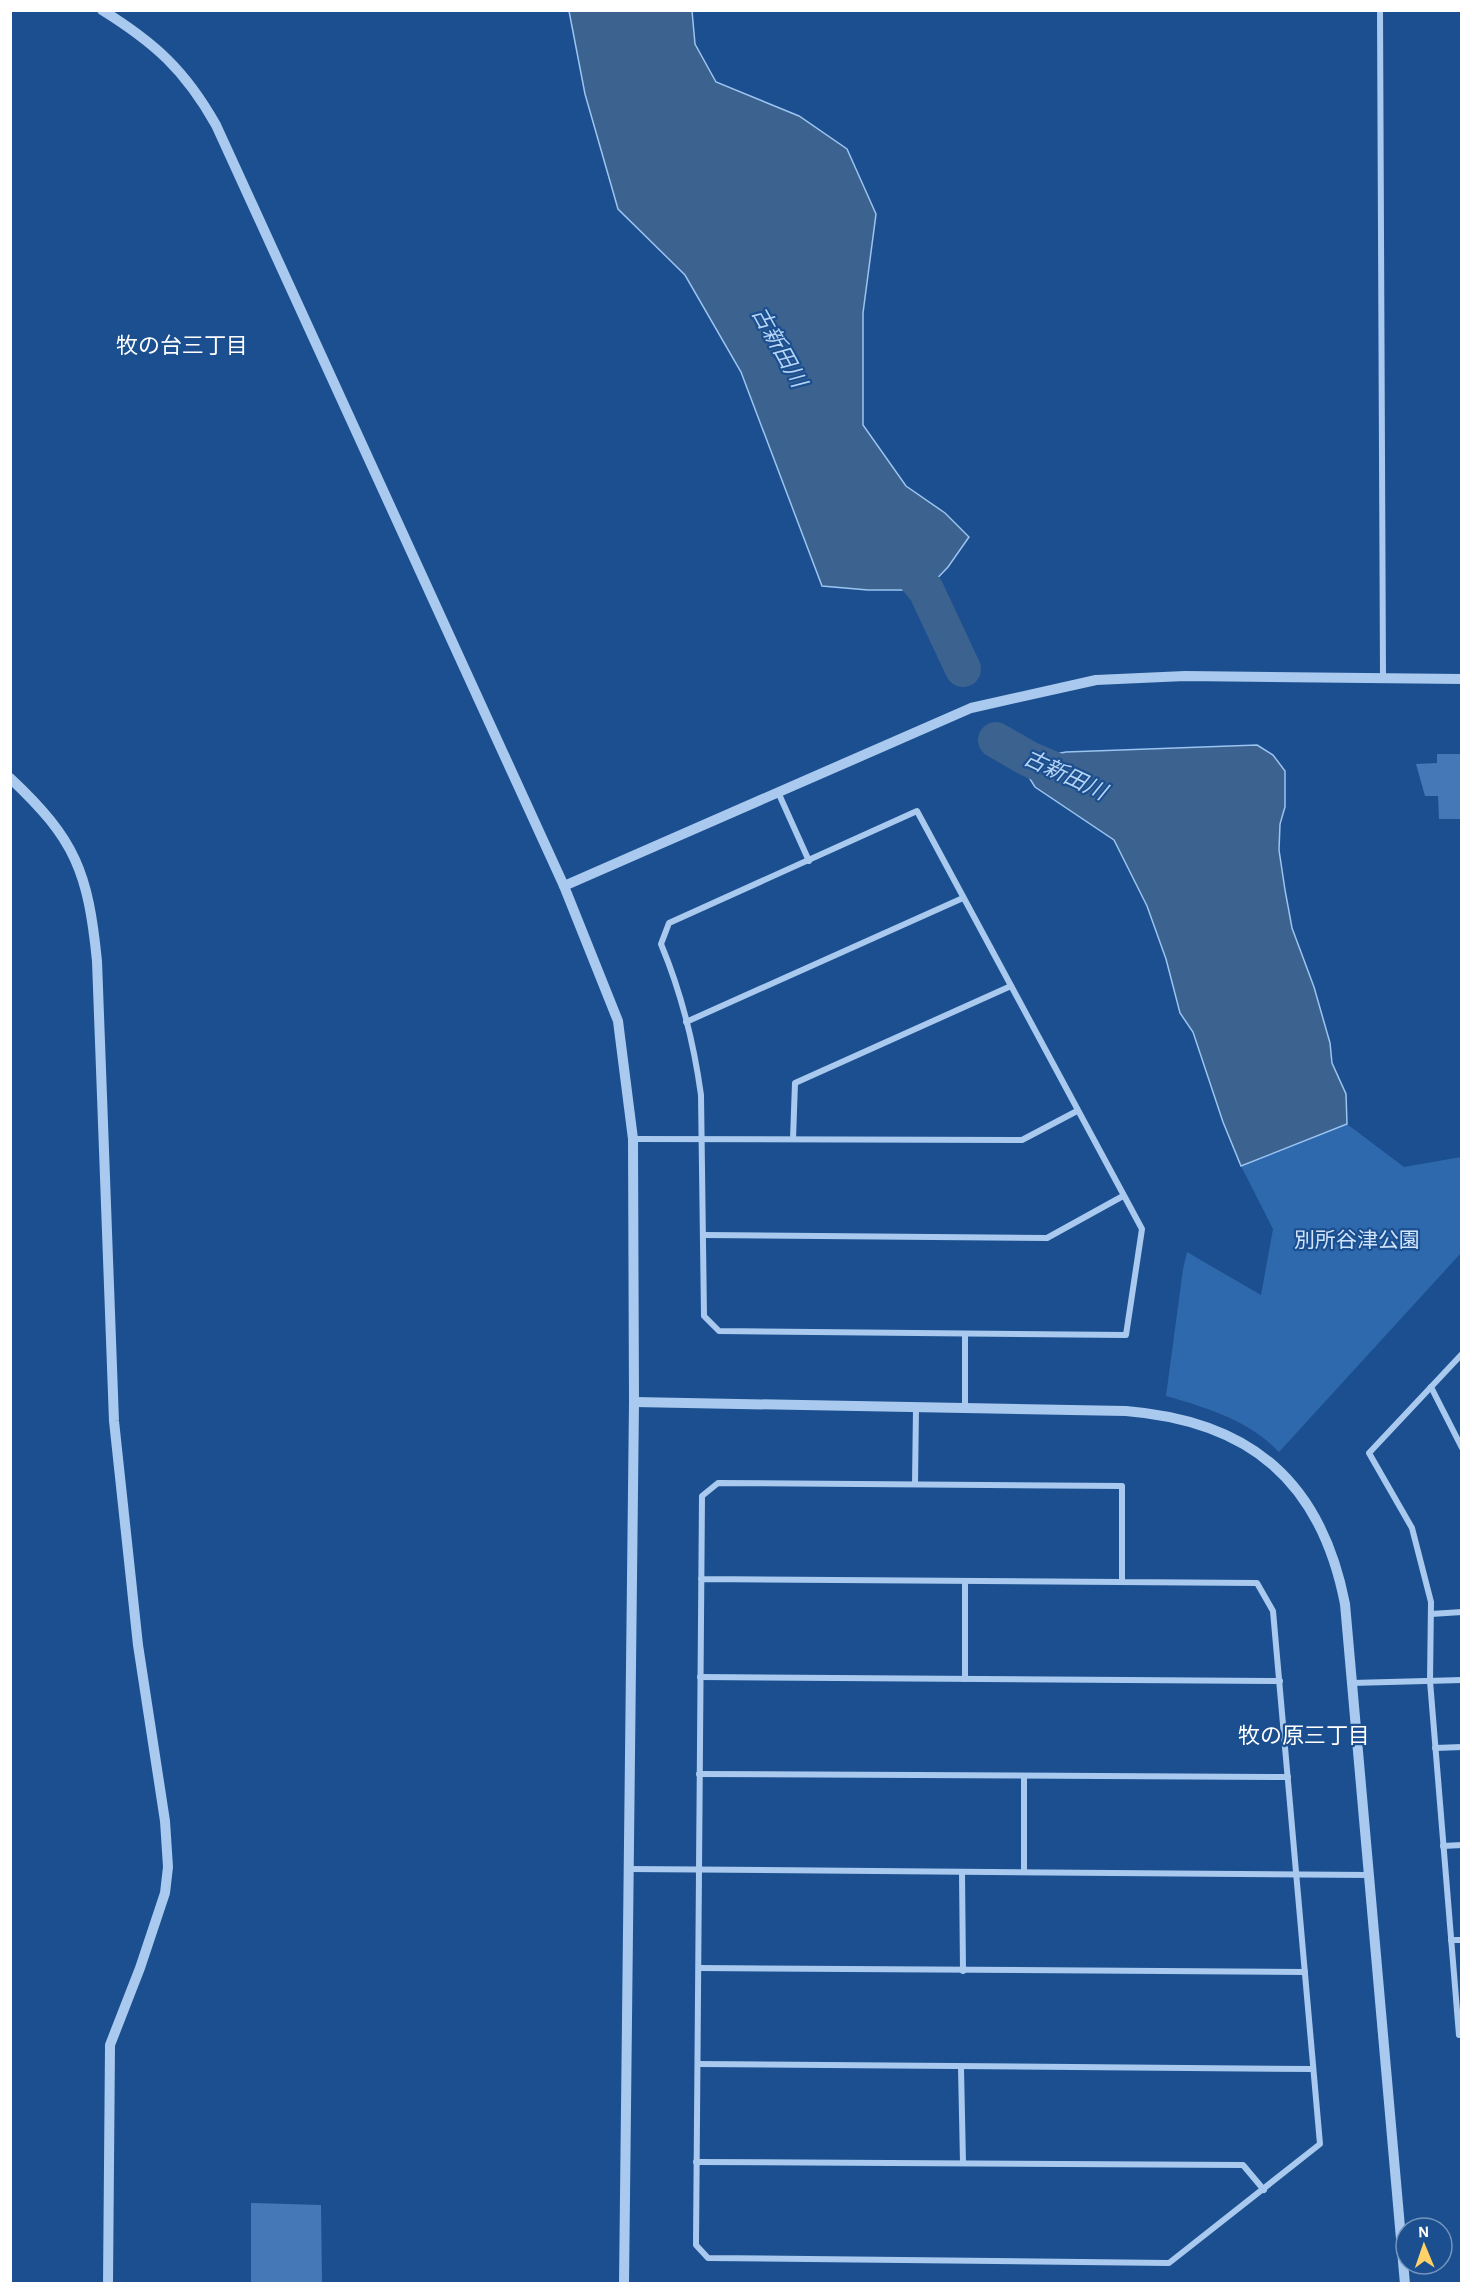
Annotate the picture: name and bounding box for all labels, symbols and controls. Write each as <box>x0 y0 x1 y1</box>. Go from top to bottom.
water label: 古新田川 <box>748 303 812 393</box>
district label: 牧の台三丁目 <box>116 334 248 357</box>
water label: 古新田川 <box>1020 746 1112 804</box>
park label: 別所谷津公園 <box>1294 1229 1420 1251</box>
district label: 牧の原三丁目 <box>1238 1724 1370 1747</box>
north arrow <box>1394 2216 1454 2276</box>
text: N <box>1418 2224 1429 2240</box>

